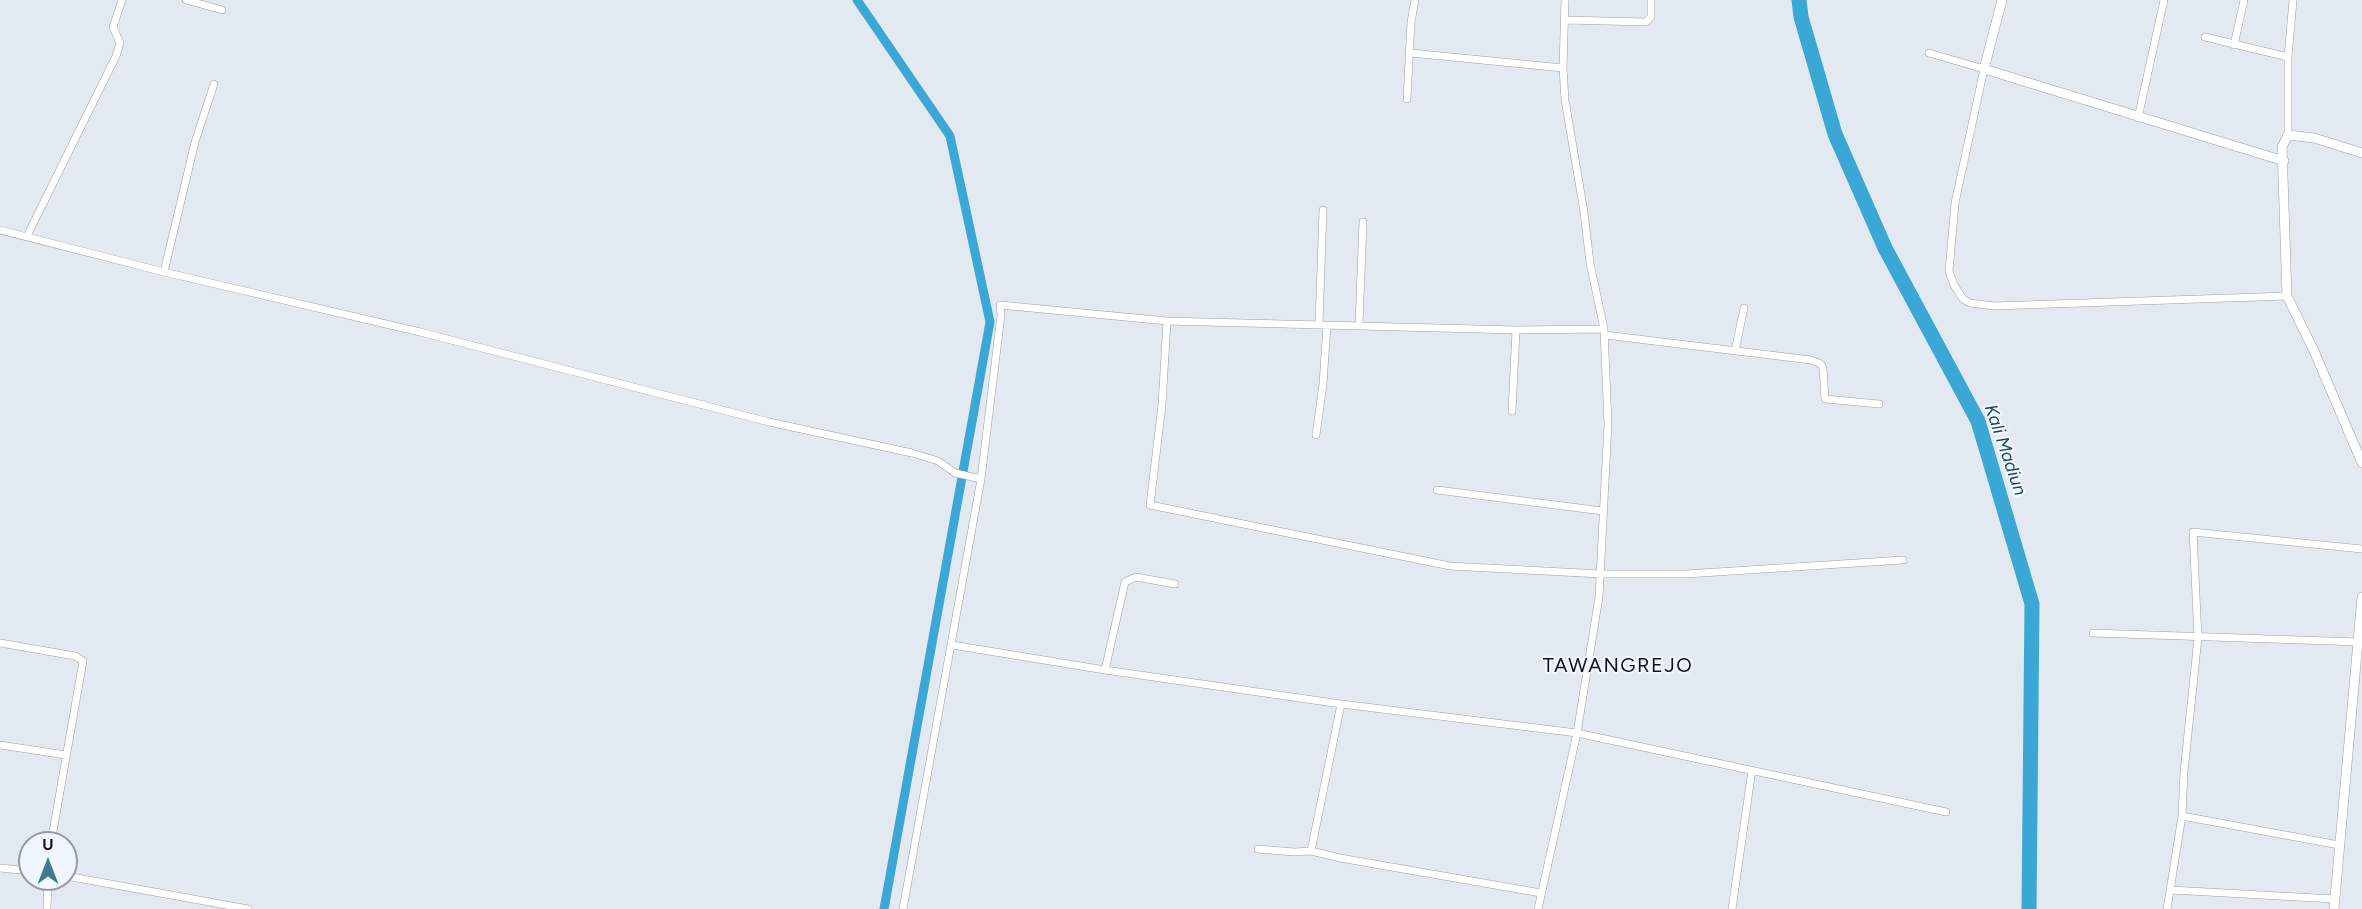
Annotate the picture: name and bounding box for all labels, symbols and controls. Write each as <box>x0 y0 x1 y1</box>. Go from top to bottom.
water label: Kali Madiun <box>1979 402 2031 498</box>
district label: TAWANGREJO <box>1543 654 1693 678</box>
north arrow <box>18 831 78 891</box>
text: U <box>42 835 54 854</box>

